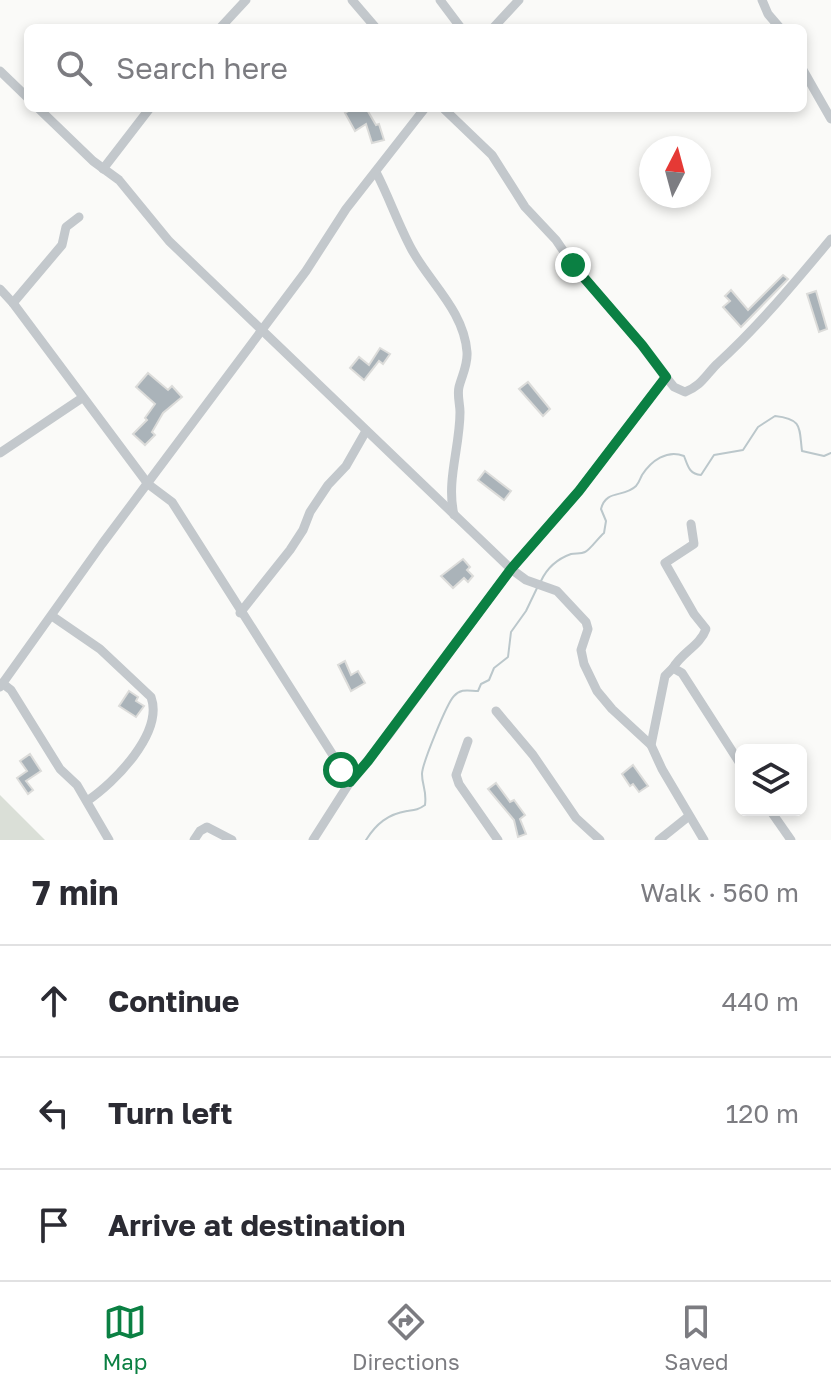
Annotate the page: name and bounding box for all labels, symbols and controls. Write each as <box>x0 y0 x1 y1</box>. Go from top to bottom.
search box <box>24 24 807 112</box>
icon: search <box>52 46 96 90</box>
text: Search here <box>116 50 288 86</box>
north arrow <box>639 136 711 208</box>
route end <box>555 247 591 283</box>
map controls <box>735 744 807 816</box>
button: layers <box>735 744 807 816</box>
route start <box>323 752 359 788</box>
text: 7 min <box>32 872 119 912</box>
text: Walk · 560 m <box>640 877 799 908</box>
icon: ahead <box>32 979 76 1023</box>
text: Continue <box>108 983 239 1019</box>
text: 440 m <box>722 986 799 1017</box>
icon: left <box>32 1091 76 1135</box>
text: Turn left <box>108 1095 233 1131</box>
text: 120 m <box>726 1098 799 1129</box>
icon: arrive <box>32 1203 76 1247</box>
text: Arrive at destination <box>108 1207 405 1243</box>
tab: Map <box>102 1300 147 1375</box>
tab: Directions <box>352 1300 460 1375</box>
tab: Saved <box>664 1300 729 1375</box>

